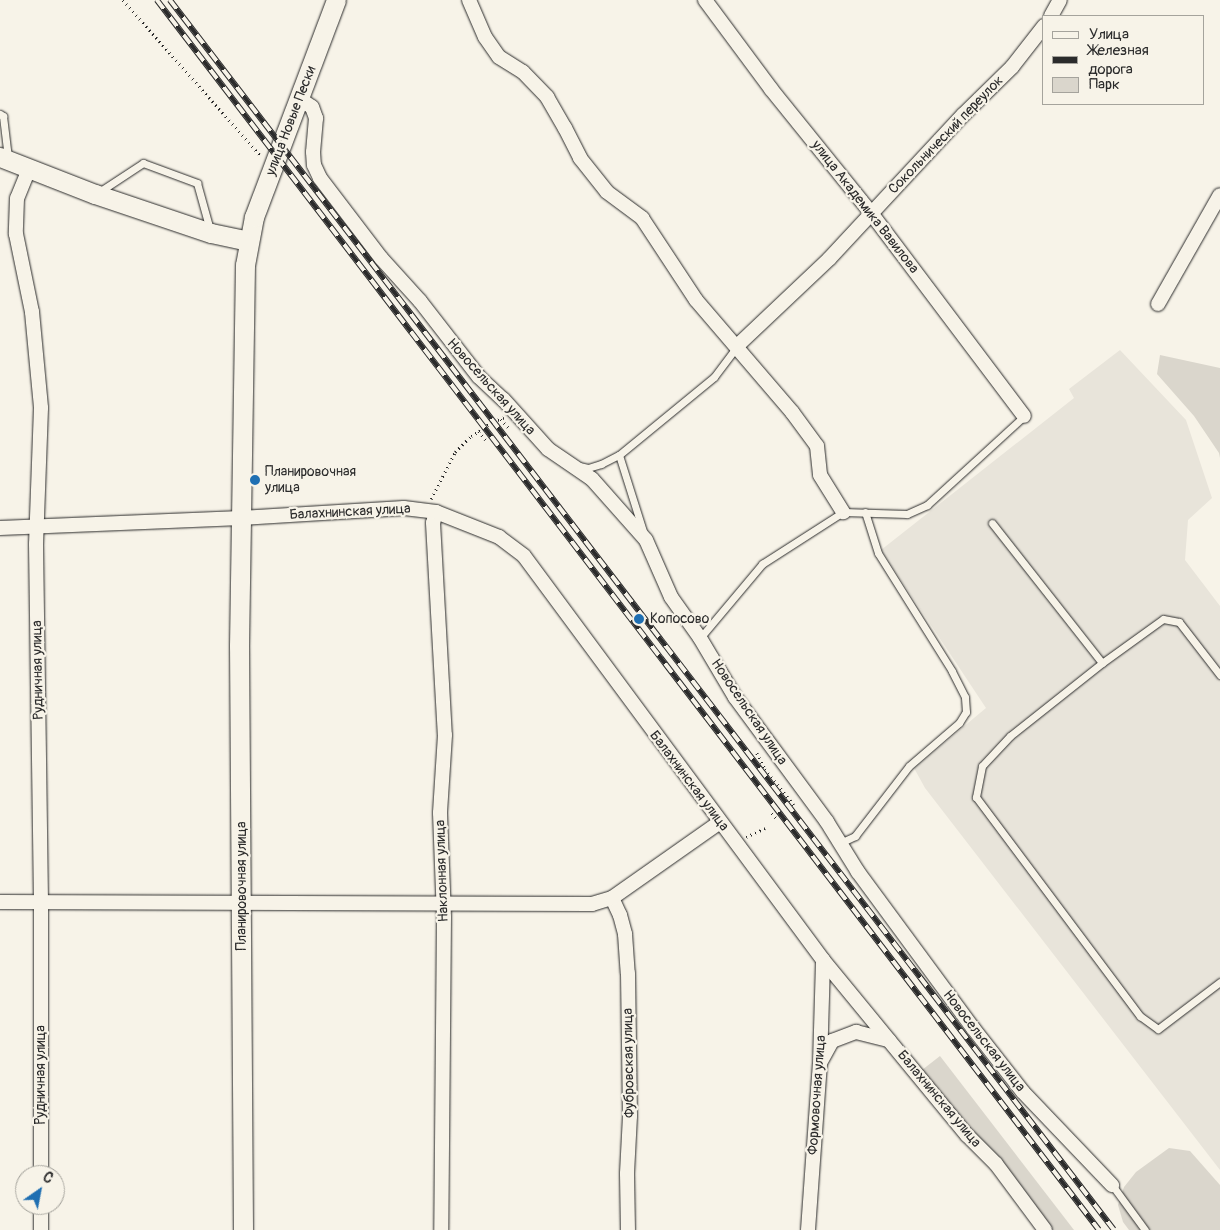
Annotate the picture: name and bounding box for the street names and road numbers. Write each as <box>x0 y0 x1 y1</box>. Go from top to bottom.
street label: улица Новые Пески <box>262 64 320 178</box>
street label: Сокольнический переулок <box>885 72 1007 198</box>
street label: улица Академика Вавилова <box>808 137 922 277</box>
street label: Новосельская улица <box>443 335 539 439</box>
street label: Балахнинская улица <box>289 500 411 524</box>
street label: Рудничная улица <box>29 620 47 720</box>
street label: Новосельская улица <box>707 656 791 768</box>
street label: Балахнинская улица <box>646 728 732 834</box>
street label: Наклонная улица <box>432 820 452 922</box>
street label: Планировочная улица <box>234 821 250 951</box>
street label: Новосельская улица <box>939 987 1029 1095</box>
street label: Фубровская улица <box>620 1008 638 1118</box>
street label: Рудничная улица <box>33 1025 49 1125</box>
street label: Формовочная улица <box>804 1035 830 1155</box>
street label: Балахнинская улица <box>894 1047 984 1151</box>

